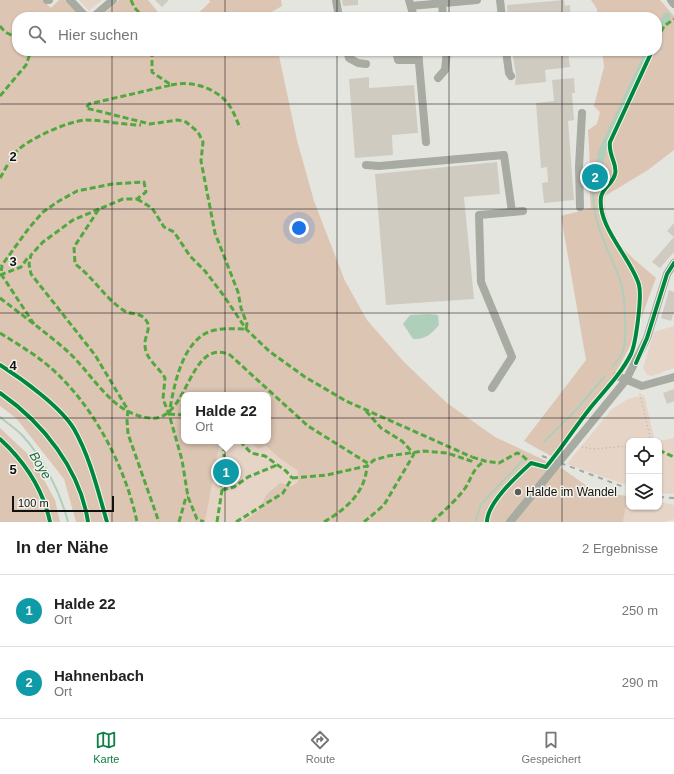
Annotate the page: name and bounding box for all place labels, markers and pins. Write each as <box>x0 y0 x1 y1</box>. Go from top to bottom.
pin: 2 <box>582 162 608 192</box>
pin: 1 <box>213 457 239 487</box>
place label: Halde im Wandel <box>526 485 617 499</box>
marker: Halde im Wandel <box>513 487 523 497</box>

